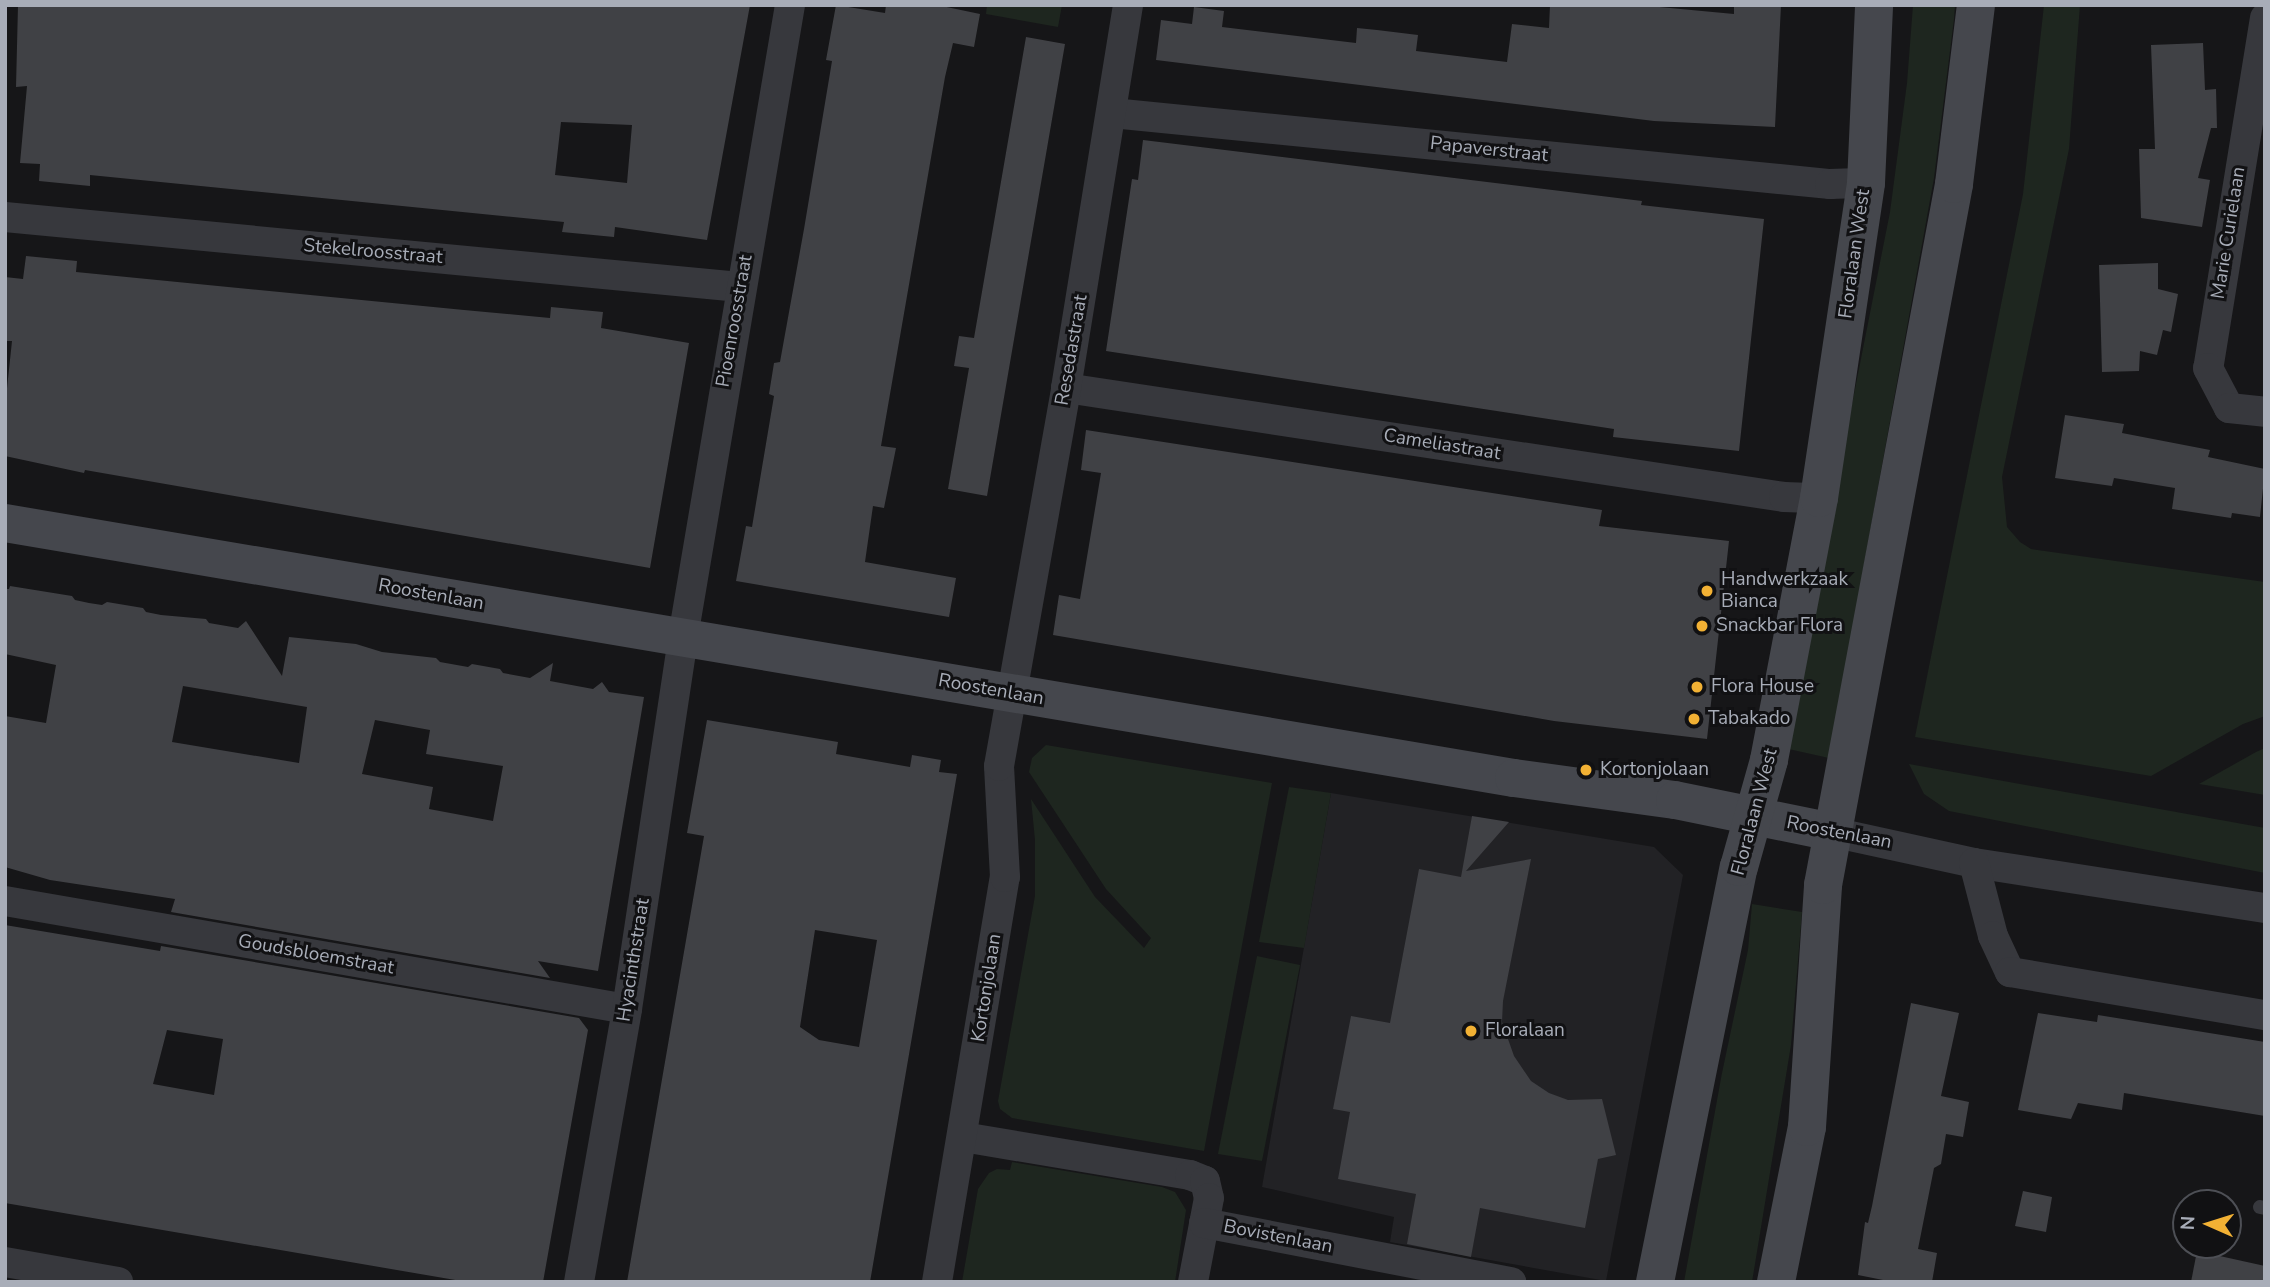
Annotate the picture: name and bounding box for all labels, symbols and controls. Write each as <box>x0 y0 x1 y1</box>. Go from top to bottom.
street label: Papaverstraat <box>1429 132 1549 168</box>
street label: Marie Curielaan <box>2207 165 2251 301</box>
street label: Floralaan West <box>1835 188 1875 320</box>
street label: Stekelroosstraat <box>303 235 443 269</box>
street label: Pioenroosstraat <box>712 253 758 389</box>
street label: Resedastraat <box>1051 293 1093 407</box>
street label: Cameliastraat <box>1382 424 1502 466</box>
place label: Handwerkzaak Bianca <box>1721 569 1848 613</box>
street label: Roostenlaan <box>376 575 486 615</box>
marker: Handwerkzaak Bianca <box>1699 583 1715 599</box>
place label: Snackbar Flora <box>1716 615 1843 637</box>
marker: Snackbar Flora <box>1694 618 1710 634</box>
street label: Roostenlaan <box>936 670 1046 710</box>
place label: Flora House <box>1711 676 1814 698</box>
marker: Flora House <box>1689 679 1705 695</box>
place label: Tabakado <box>1708 708 1790 730</box>
marker: Tabakado <box>1686 711 1702 727</box>
street label: Floralaan West <box>1727 746 1783 878</box>
place label: Kortonjolaan <box>1600 759 1709 781</box>
marker: Kortonjolaan <box>1578 762 1594 778</box>
street label: Roostenlaan <box>1784 812 1894 854</box>
street label: Hyacinthstraat <box>613 897 655 1023</box>
street label: Goudsbloemstraat <box>236 930 396 980</box>
street label: Kortonjolaan <box>967 932 1007 1044</box>
place label: Floralaan <box>1485 1020 1565 1042</box>
marker: Floralaan <box>1463 1023 1479 1039</box>
north arrow <box>2172 1189 2242 1259</box>
street label: Bovistenlaan <box>1222 1215 1334 1259</box>
text: N <box>2175 1215 2201 1231</box>

